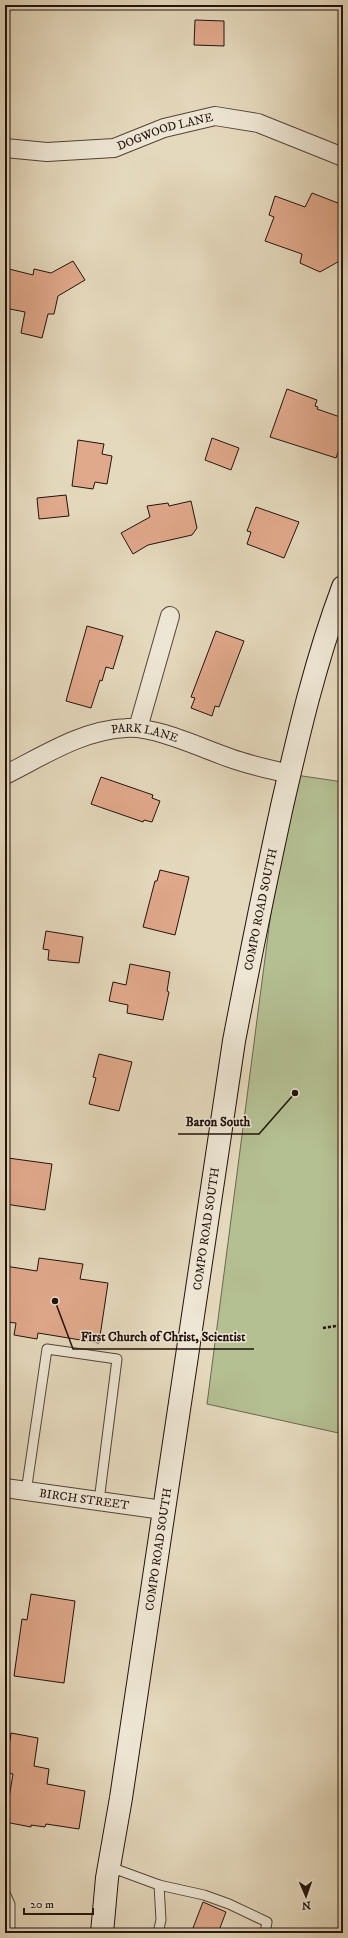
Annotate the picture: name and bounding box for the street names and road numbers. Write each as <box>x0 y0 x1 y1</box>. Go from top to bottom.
street label: DOGWOOD LANE <box>115 110 215 154</box>
street label: PARK LANE <box>110 721 181 746</box>
street label: COMPO ROAD SOUTH <box>241 847 281 972</box>
street label: COMPO ROAD SOUTH <box>190 1166 223 1291</box>
street label: BIRCH STREET <box>38 1486 130 1513</box>
street label: COMPO ROAD SOUTH <box>142 1487 175 1612</box>

